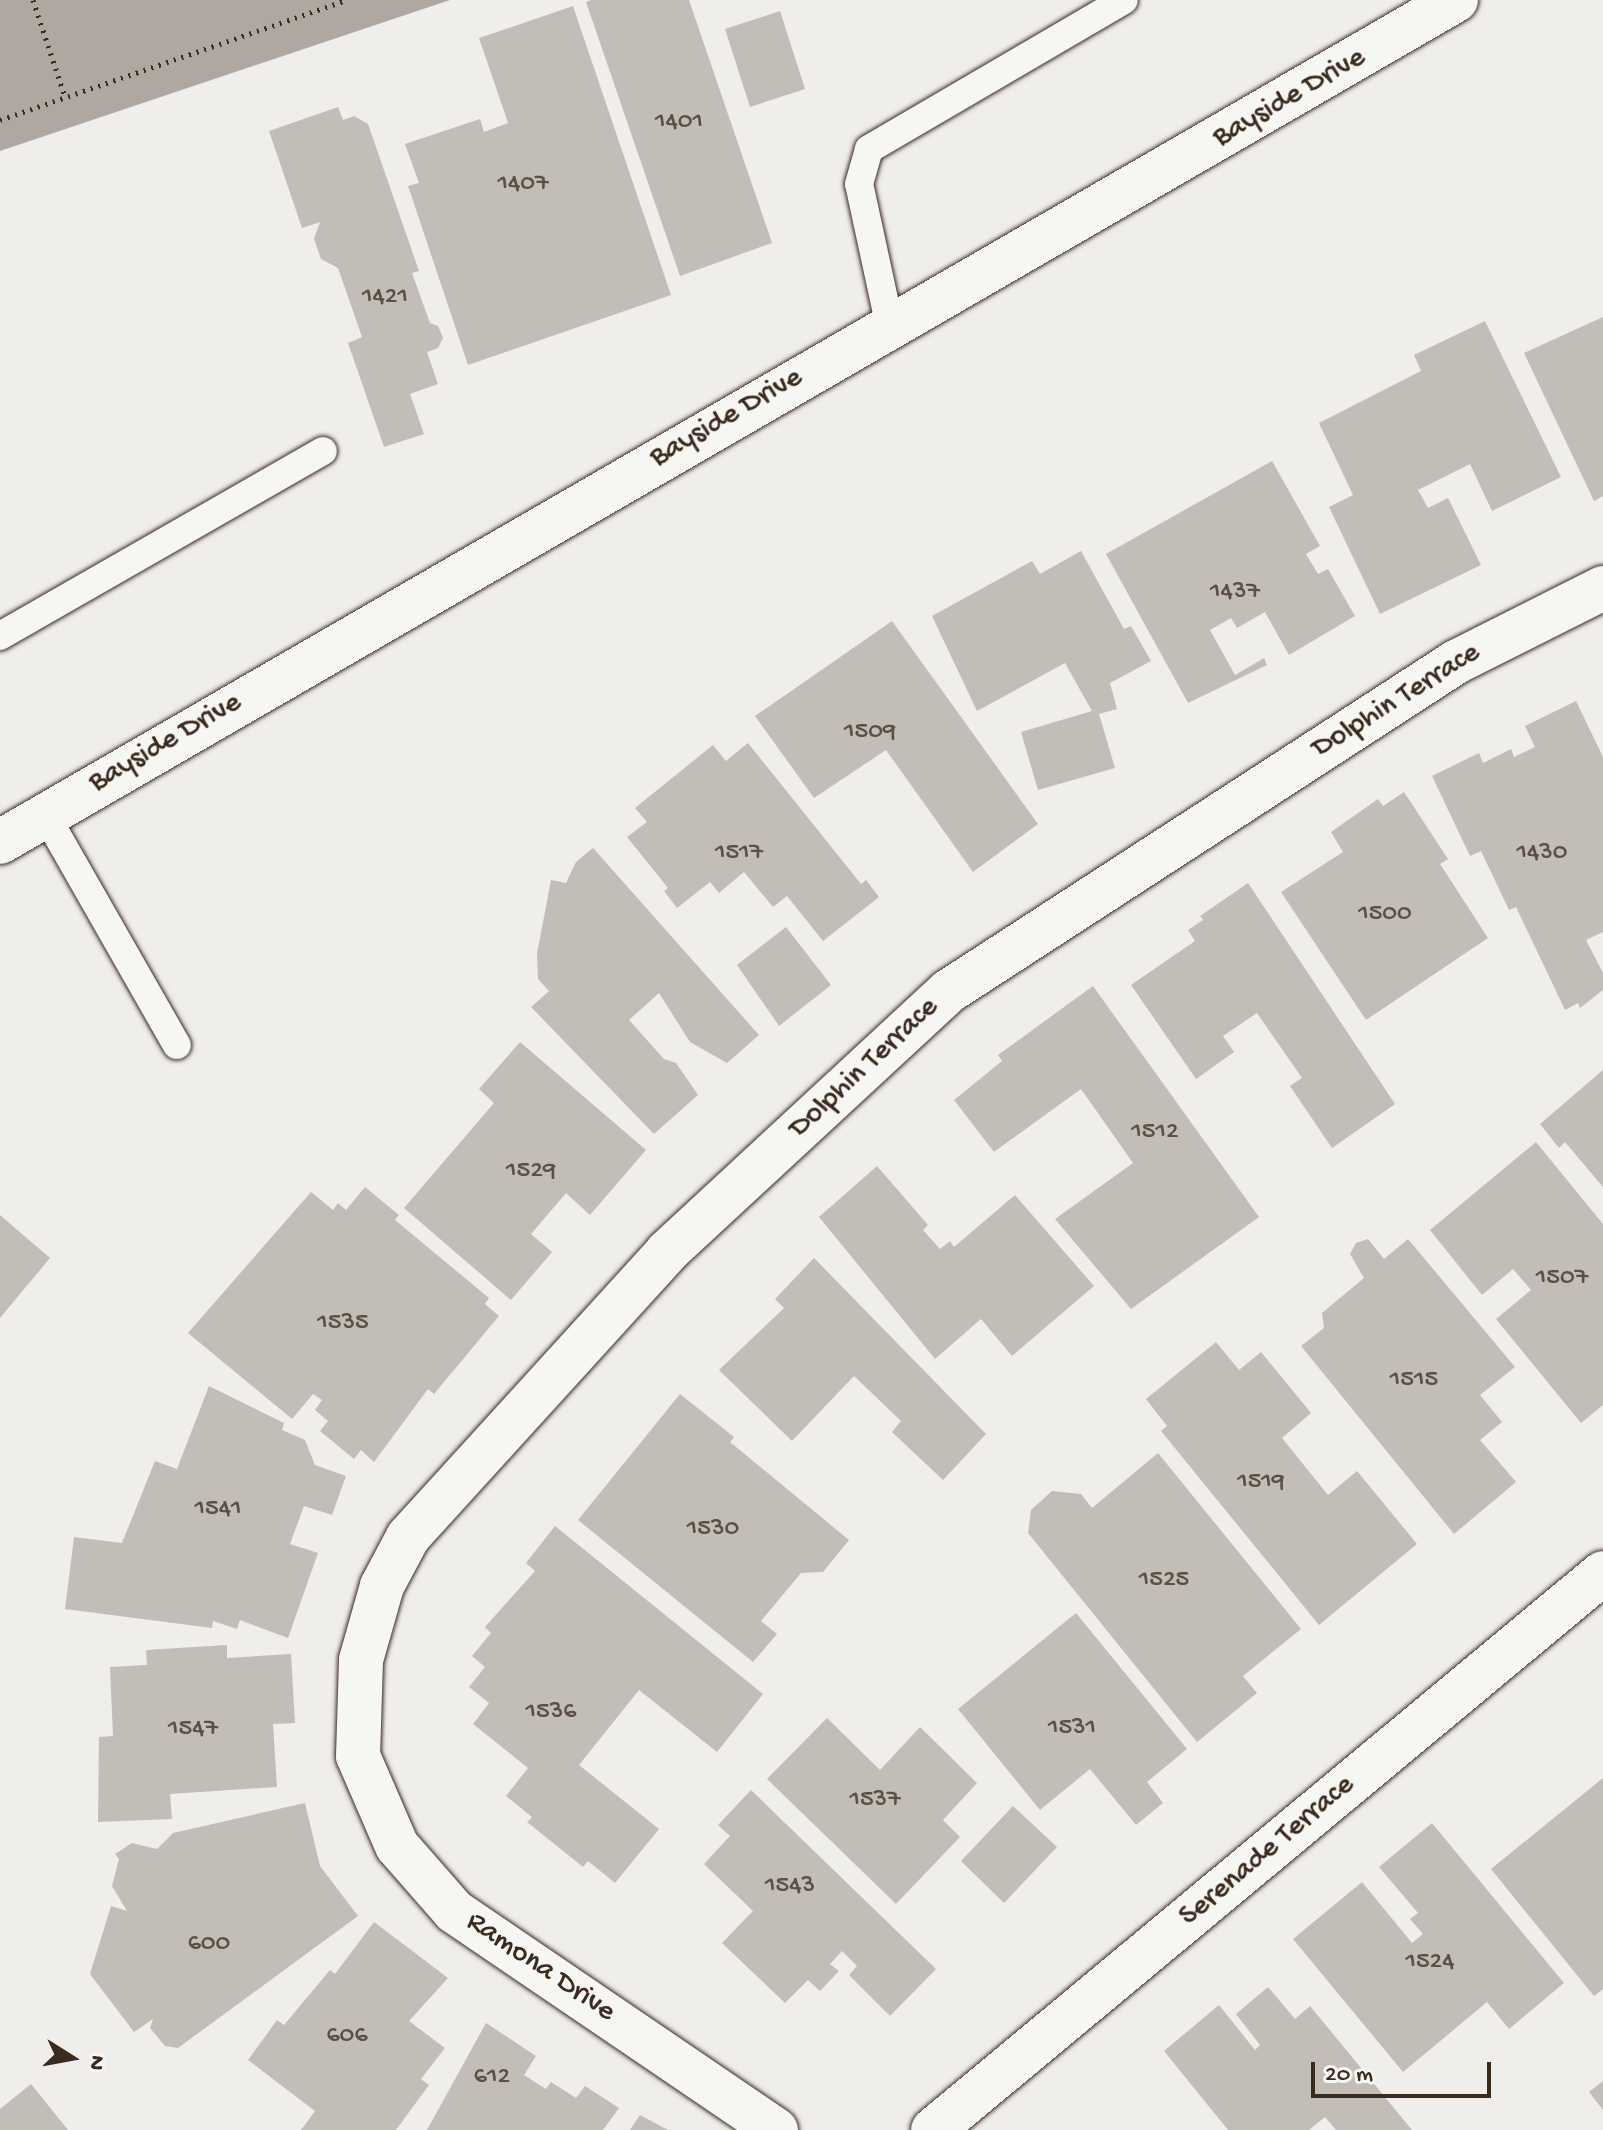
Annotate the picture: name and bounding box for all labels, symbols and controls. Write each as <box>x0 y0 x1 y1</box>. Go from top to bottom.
street label: Bayside Drive <box>1207 41 1373 157</box>
house number: 1401 <box>655 107 703 139</box>
house number: 1407 <box>497 169 549 201</box>
house number: 1421 <box>362 282 408 314</box>
street label: Bayside Drive <box>644 361 810 477</box>
house number: 1437 <box>1210 577 1260 609</box>
street label: Dolphin Terrace <box>1306 636 1488 768</box>
street label: Bayside Drive <box>83 686 249 802</box>
house number: 1509 <box>844 717 896 749</box>
house number: 1517 <box>715 838 763 870</box>
house number: 1430 <box>1516 838 1568 870</box>
house number: 1500 <box>1358 899 1412 931</box>
street label: Dolphin Terrace <box>783 991 947 1147</box>
house number: 1512 <box>1131 1117 1179 1149</box>
house number: 1529 <box>506 1156 556 1188</box>
house number: 1507 <box>1536 1263 1588 1295</box>
house number: 1535 <box>317 1308 369 1340</box>
house number: 1515 <box>1390 1365 1438 1397</box>
house number: 1519 <box>1237 1467 1285 1499</box>
house number: 1541 <box>195 1494 241 1526</box>
house number: 1530 <box>687 1514 739 1546</box>
house number: 1525 <box>1139 1565 1189 1597</box>
house number: 1536 <box>526 1697 576 1729</box>
house number: 1531 <box>1048 1713 1096 1745</box>
house number: 1547 <box>168 1714 218 1746</box>
street label: Serenade Terrace <box>1173 1768 1363 1936</box>
house number: 1537 <box>849 1785 901 1817</box>
house number: 1543 <box>765 1871 815 1903</box>
street label: Ramona Drive <box>458 1905 622 2031</box>
house number: 600 <box>188 1929 230 1961</box>
house number: 1524 <box>1405 1947 1455 1979</box>
north arrow <box>32 2018 112 2098</box>
house number: 606 <box>326 2021 368 2053</box>
scale bar <box>1315 2046 1495 2096</box>
text: N <box>81 2053 110 2072</box>
text: 20 m <box>1325 2061 1373 2090</box>
house number: 612 <box>474 2062 510 2094</box>

